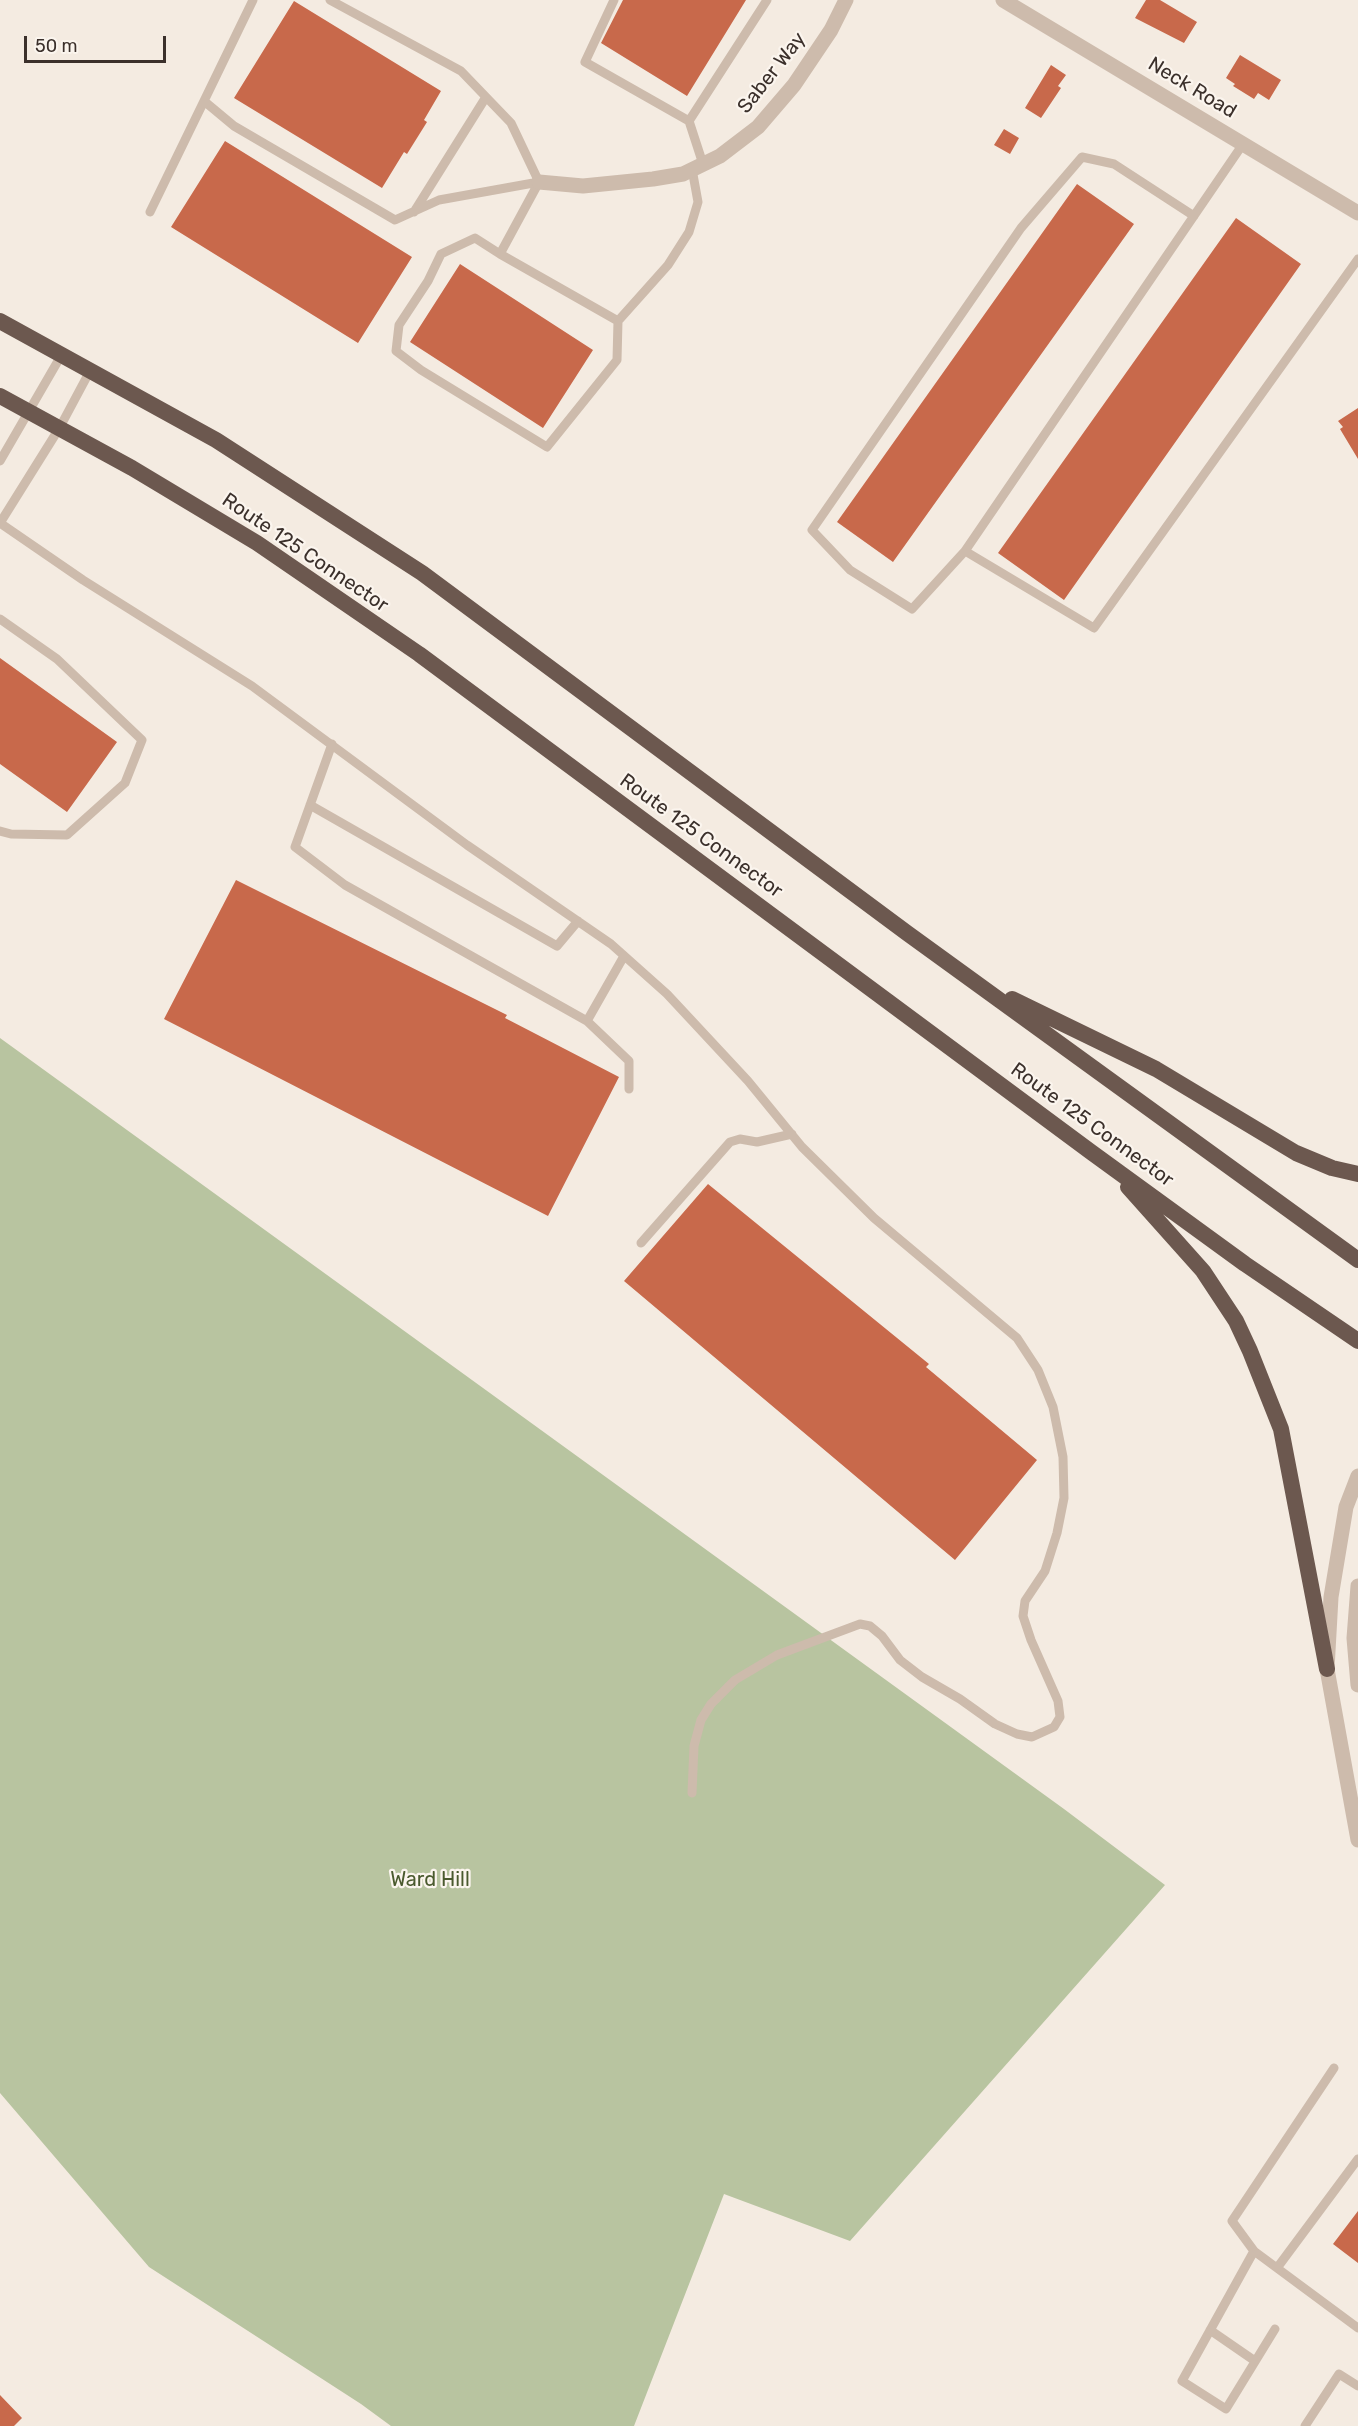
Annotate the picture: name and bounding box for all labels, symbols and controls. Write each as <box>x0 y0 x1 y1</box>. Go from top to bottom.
scale bar <box>27 24 170 62</box>
street label: Saber Way <box>733 28 811 118</box>
text: 50 m <box>35 35 78 57</box>
street label: Neck Road <box>1143 52 1241 124</box>
street label: Route 125 Connector <box>217 488 393 618</box>
street label: Route 125 Connector <box>615 769 787 903</box>
street label: Route 125 Connector <box>1006 1058 1178 1192</box>
park label: Ward Hill <box>390 1868 470 1892</box>

